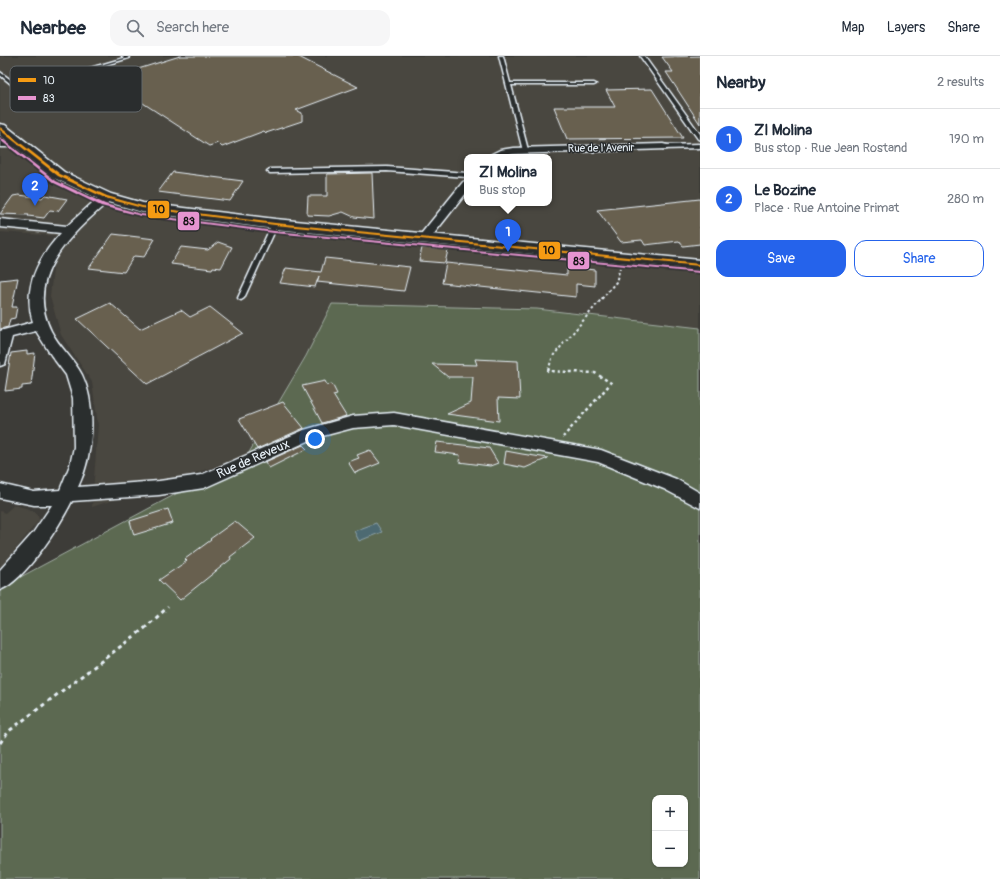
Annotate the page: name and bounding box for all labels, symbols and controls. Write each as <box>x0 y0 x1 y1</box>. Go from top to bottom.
search box <box>110 10 390 46</box>
text: Nearbee <box>20 16 86 40</box>
icon: search <box>124 17 146 39</box>
text: Search here <box>156 18 229 37</box>
text: Map <box>842 19 865 36</box>
text: Layers <box>887 19 925 36</box>
text: Share <box>947 19 980 36</box>
legend <box>10 66 142 112</box>
text: Nearby <box>716 72 765 93</box>
text: 10 <box>43 74 55 87</box>
text: 2 results <box>937 74 984 90</box>
text: 83 <box>43 92 55 105</box>
text: ZI Molina <box>754 121 812 140</box>
text: 1 <box>726 131 732 147</box>
text: 190 m <box>949 131 984 147</box>
text: Bus stop · Rue Jean Rostand <box>754 140 907 156</box>
street label: Rue de l'Avenir <box>568 141 634 155</box>
popup <box>464 154 552 206</box>
text: ZI Molina <box>479 163 537 182</box>
pin: 2 <box>22 173 48 206</box>
text: Le Bozine <box>754 181 816 200</box>
text: Bus stop <box>479 182 526 198</box>
text: 2 <box>725 191 733 207</box>
text: 280 m <box>947 191 984 207</box>
line badge: 10 <box>147 200 170 219</box>
text: Place · Rue Antoine Primat <box>754 200 899 216</box>
text: 10 <box>153 203 165 216</box>
line badge: 83 <box>177 211 200 231</box>
text: 83 <box>183 215 195 228</box>
pin: 1 <box>495 219 521 252</box>
button: Save <box>716 240 846 277</box>
button: Share <box>854 240 984 277</box>
line badge: 10 <box>538 241 561 260</box>
text: 10 <box>543 244 555 257</box>
line badge: 83 <box>567 251 590 270</box>
text: 83 <box>573 255 585 268</box>
your location <box>305 429 325 449</box>
street label: Rue de Reveux <box>214 436 292 482</box>
map controls <box>652 795 688 867</box>
button: + <box>652 795 688 831</box>
button: − <box>652 831 688 867</box>

